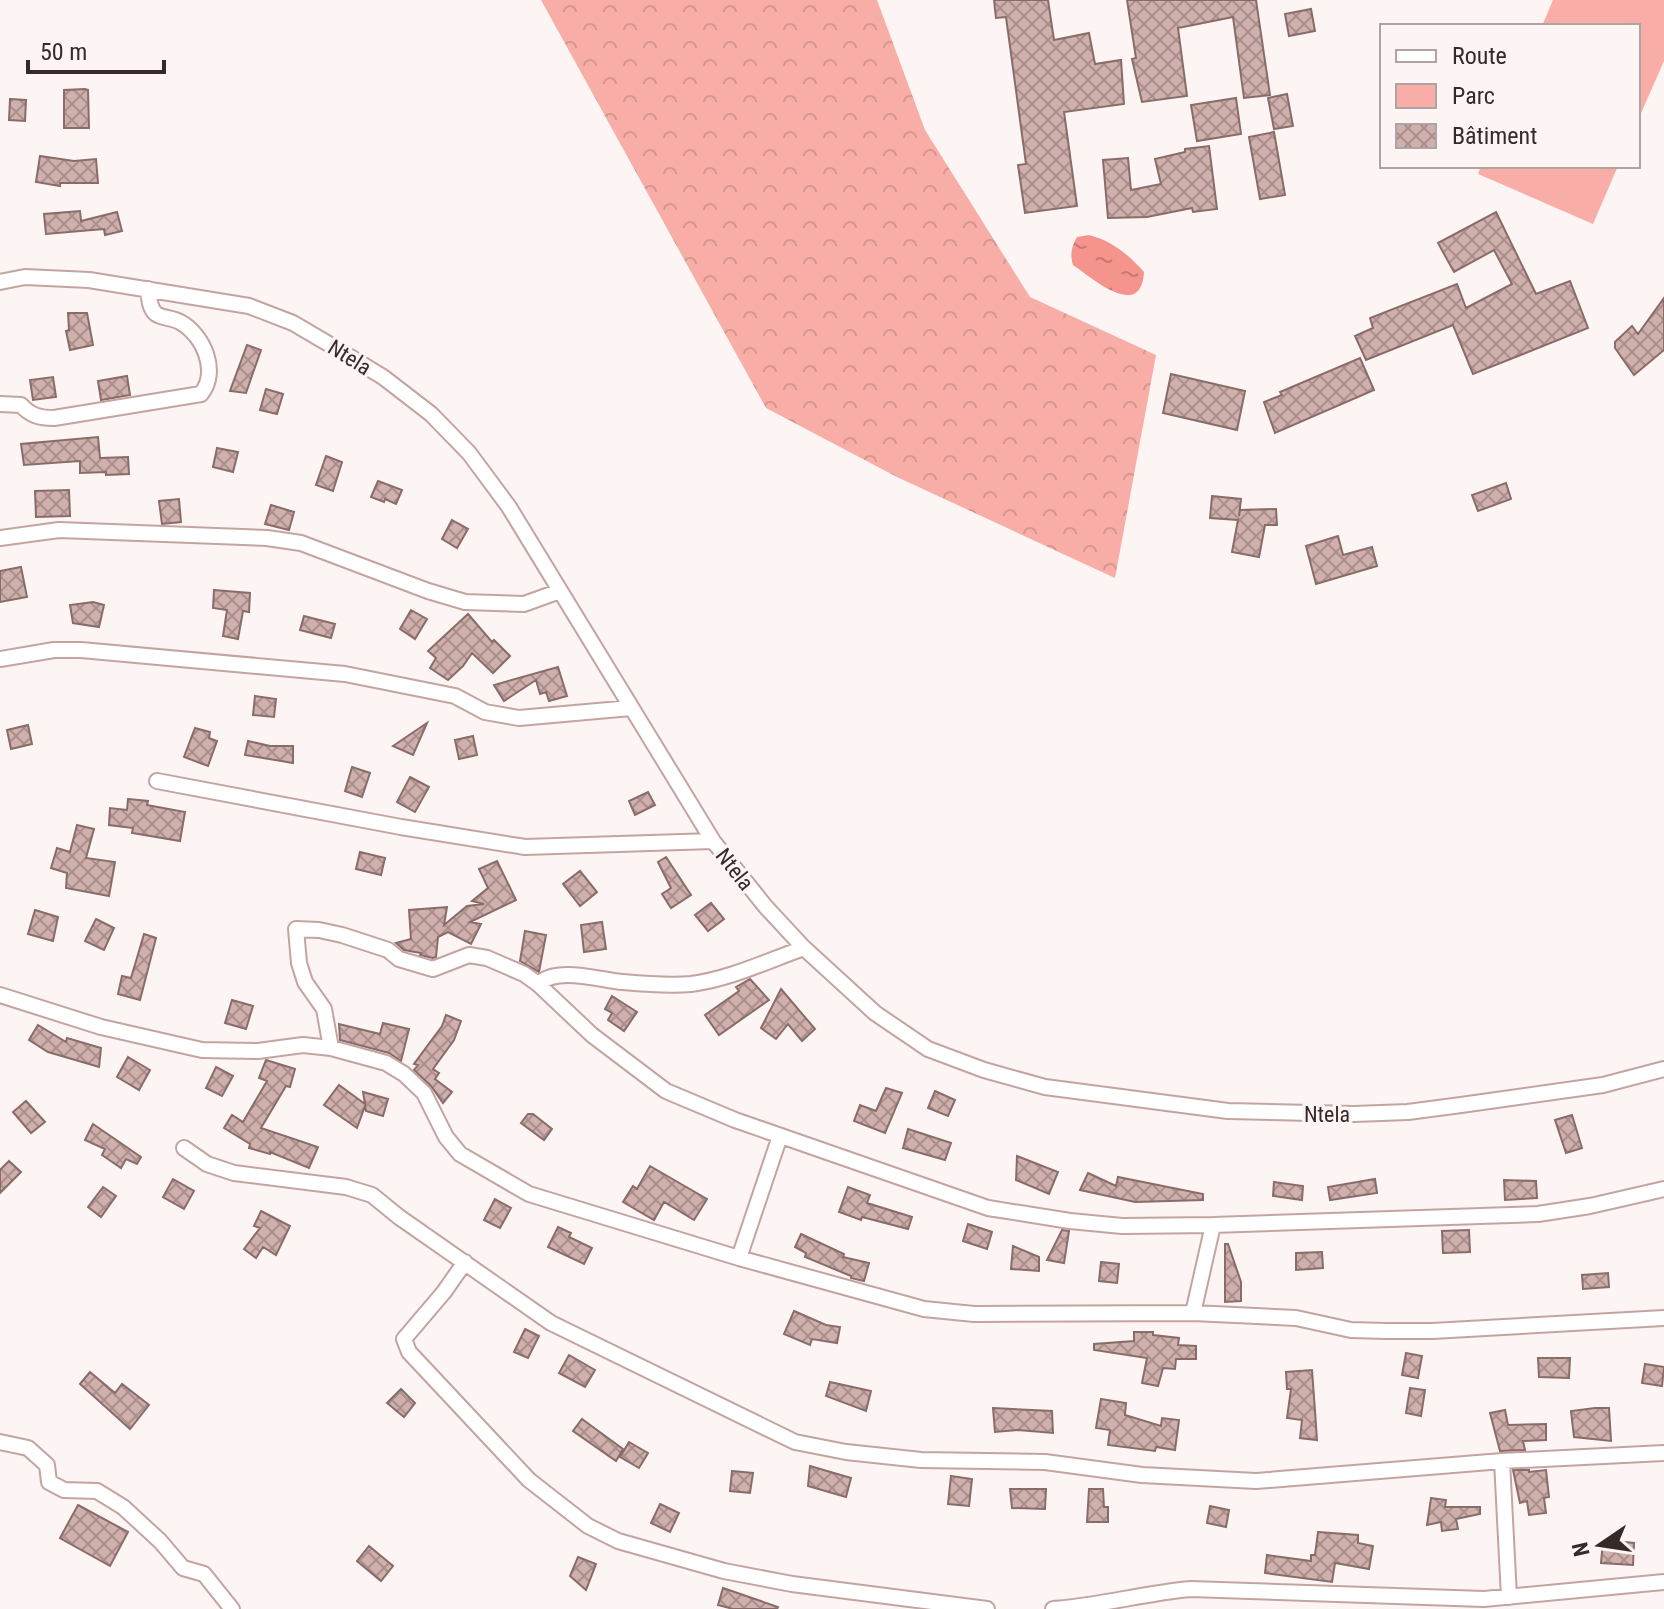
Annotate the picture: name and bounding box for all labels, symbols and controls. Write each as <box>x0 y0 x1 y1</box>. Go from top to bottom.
scale bar <box>28 24 164 74</box>
legend <box>1380 24 1640 168</box>
text: 50 m <box>40 38 87 66</box>
text: Route <box>1452 42 1507 70</box>
text: Parc <box>1452 82 1495 110</box>
text: Bâtiment <box>1452 122 1537 150</box>
street label: Ntela <box>324 335 376 380</box>
street label: Ntela <box>711 843 759 895</box>
street label: Ntela <box>1304 1102 1350 1127</box>
north arrow <box>1560 1505 1640 1585</box>
text: N <box>1567 1540 1595 1559</box>

